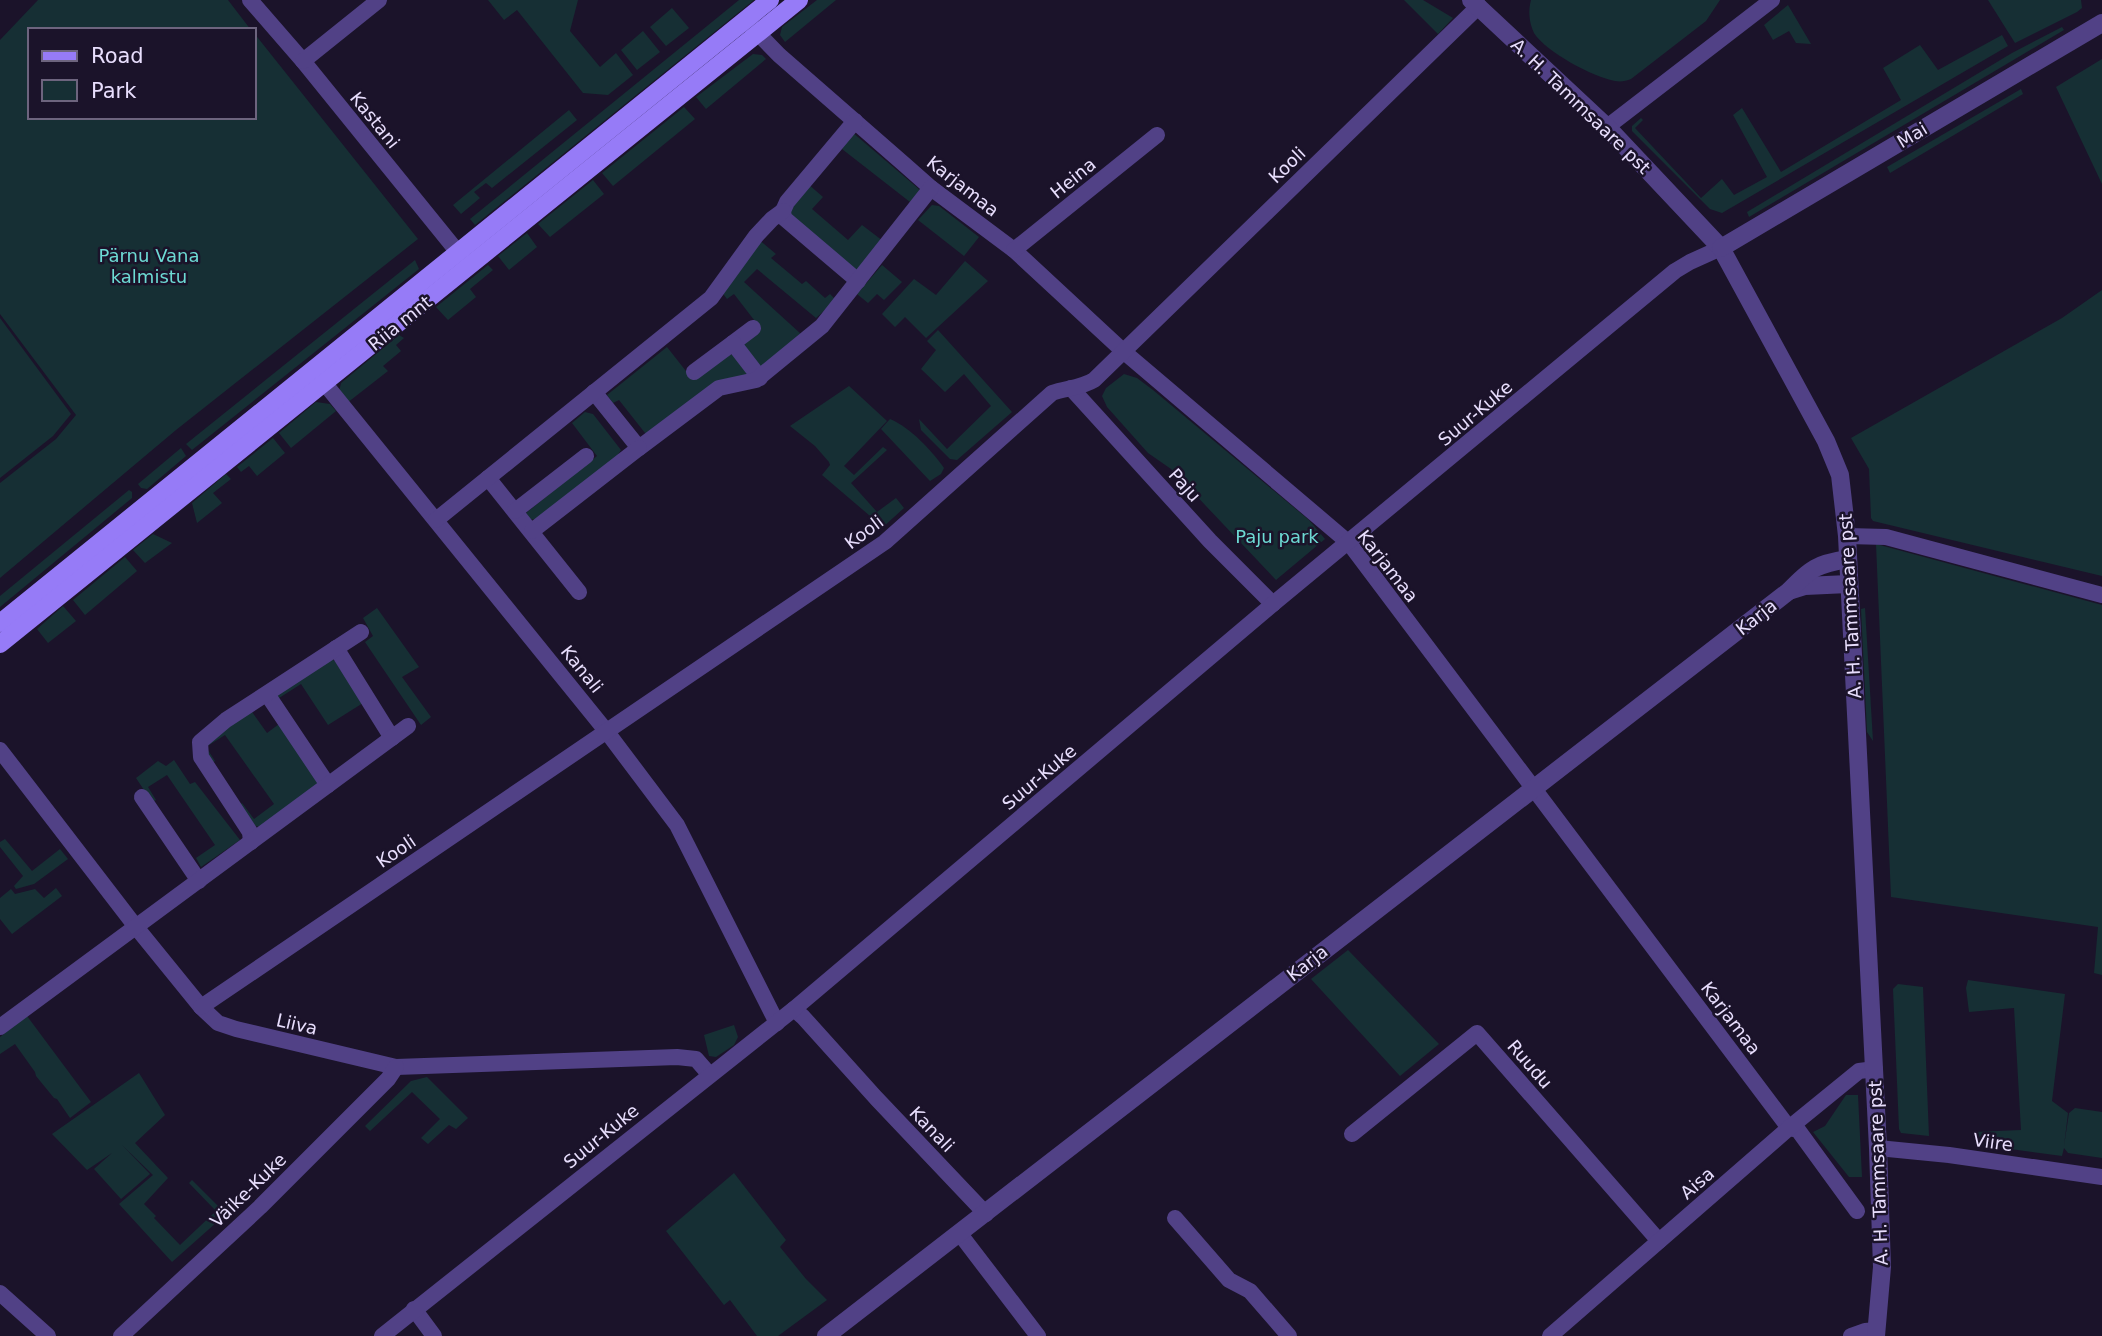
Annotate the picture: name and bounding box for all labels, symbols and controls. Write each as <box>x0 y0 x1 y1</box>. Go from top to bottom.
legend <box>28 28 256 119</box>
street label: A. H. Tammsaare pst <box>1507 34 1655 178</box>
text: Road <box>91 44 144 68</box>
text: Park <box>91 79 137 103</box>
street label: Kastani <box>346 88 404 152</box>
street label: Mai <box>1893 118 1931 152</box>
street label: Kooli <box>1264 143 1310 187</box>
street label: Karjamaa <box>923 151 1003 221</box>
street label: Heina <box>1046 153 1100 203</box>
park label: Pärnu Vana kalmistu <box>98 245 200 287</box>
street label: Riia mnt <box>364 291 436 355</box>
street label: Suur-Kuke <box>1434 376 1516 450</box>
street label: Paju <box>1165 464 1205 506</box>
street label: Kooli <box>841 511 887 553</box>
street label: A. H. Tammsaare pst <box>1835 513 1865 699</box>
park label: Paju park <box>1235 526 1319 547</box>
street label: Karjamaa <box>1353 526 1423 606</box>
street label: Karja <box>1731 595 1781 639</box>
street label: Kanali <box>557 641 607 697</box>
street label: Suur-Kuke <box>998 740 1080 814</box>
street label: Kooli <box>372 830 420 872</box>
street label: Karja <box>1282 941 1332 985</box>
street label: Karjamaa <box>1697 978 1765 1058</box>
street label: Liiva <box>274 1009 320 1039</box>
street label: Ruudu <box>1503 1035 1557 1093</box>
street label: A. H. Tammsaare pst <box>1864 1080 1892 1266</box>
street label: Suur-Kuke <box>559 1099 643 1173</box>
street label: Kanali <box>905 1102 959 1156</box>
street label: Viire <box>1972 1129 2014 1155</box>
street label: Väike-Kuke <box>206 1149 290 1231</box>
street label: Aisa <box>1676 1163 1718 1203</box>

